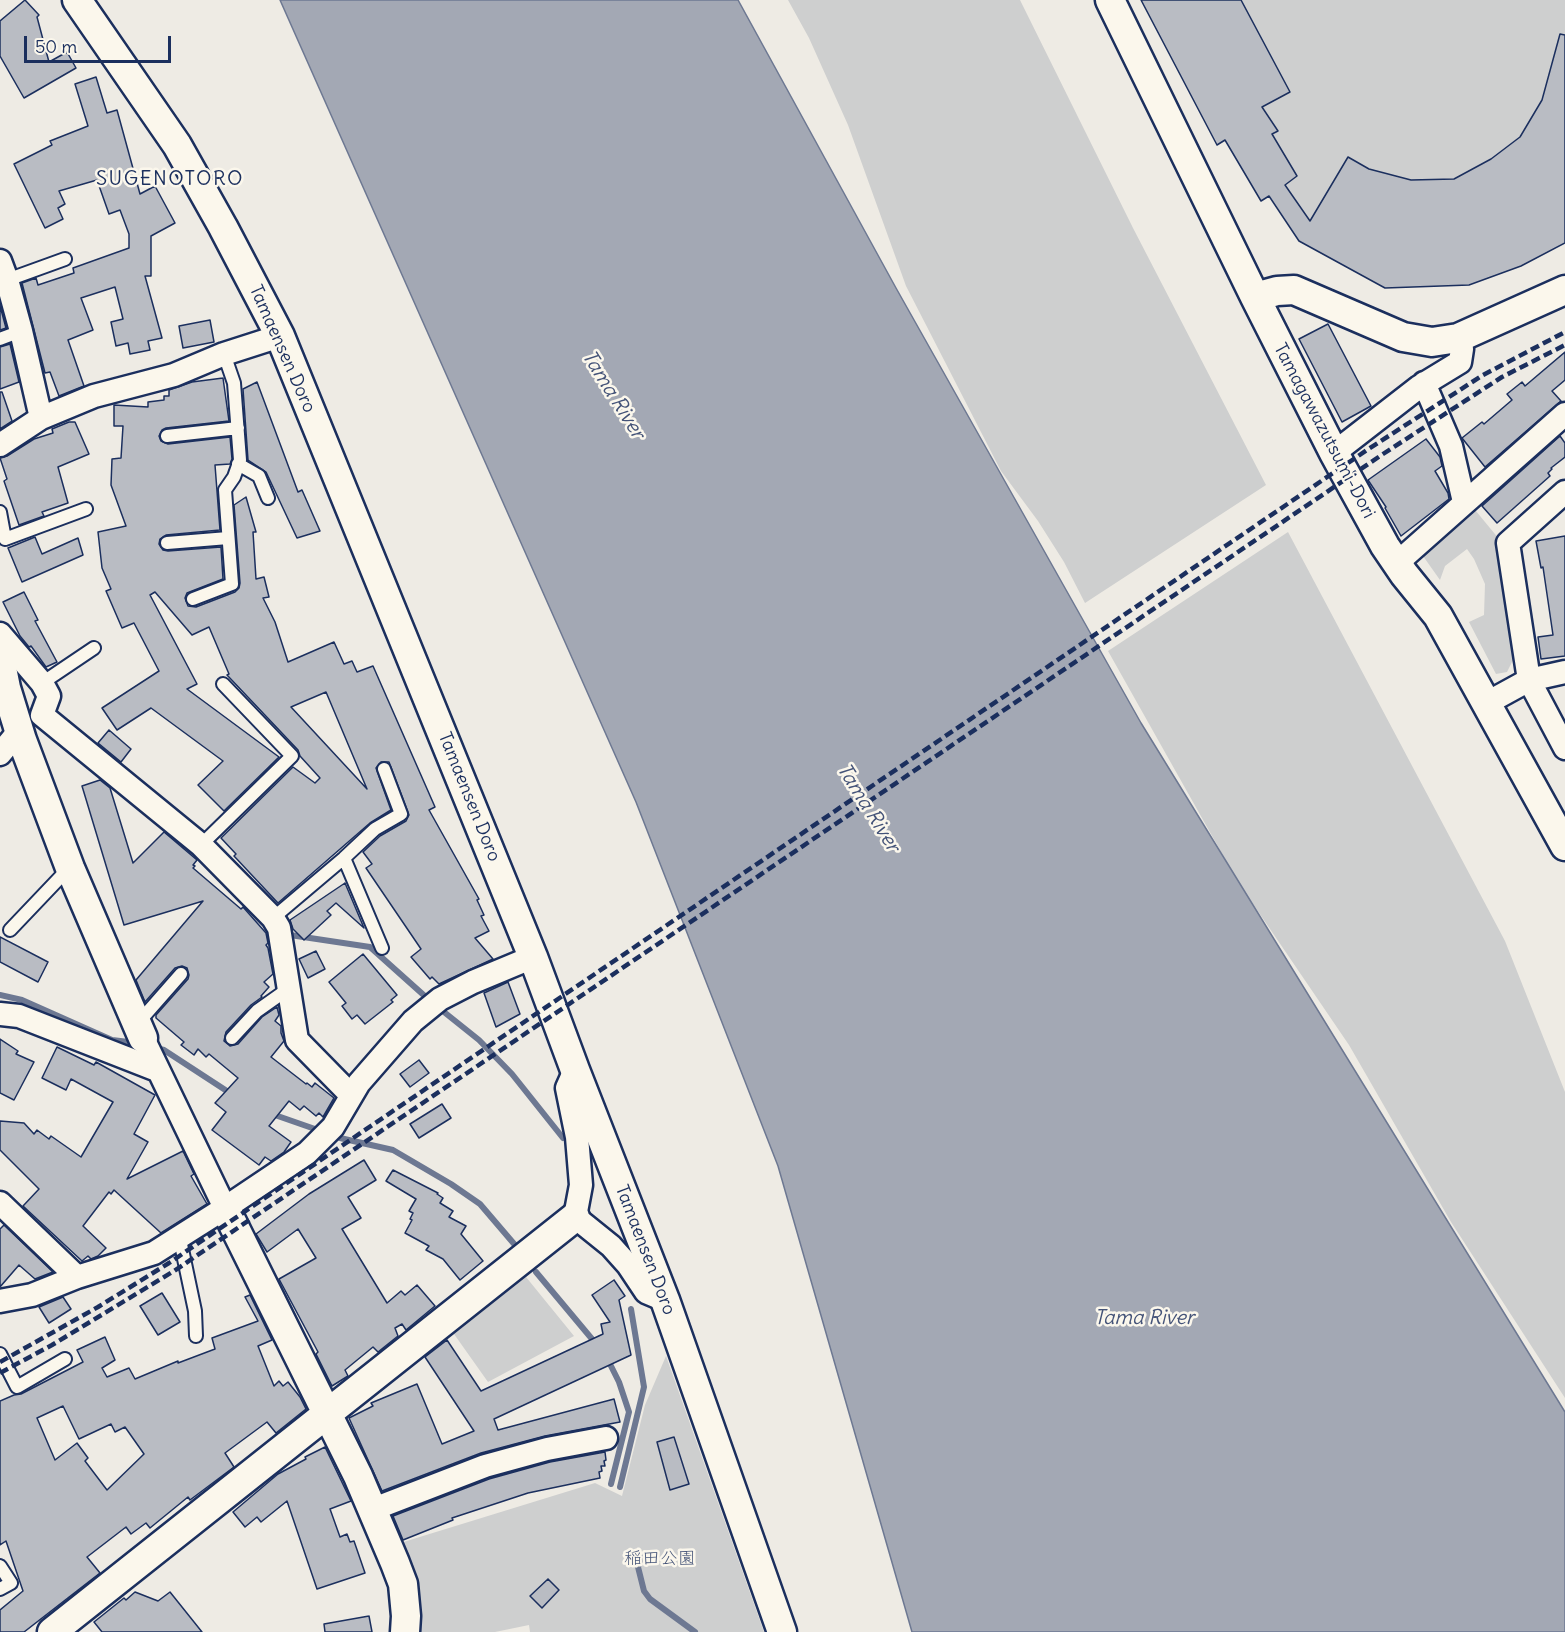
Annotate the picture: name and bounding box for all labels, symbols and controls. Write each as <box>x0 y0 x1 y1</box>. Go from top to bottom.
scale bar <box>27 24 174 62</box>
text: 50 m <box>35 35 77 58</box>
district label: SUGENOTORO <box>96 167 244 191</box>
street label: Tamaensen Doro <box>244 282 320 416</box>
street label: Tamagawazutsumi-Dori <box>1269 340 1379 522</box>
water label: Tama River <box>576 346 650 444</box>
street label: Tamaensen Doro <box>433 729 505 865</box>
water label: Tama River <box>831 759 905 857</box>
street label: Tamaensen Doro <box>610 1182 680 1318</box>
water label: Tama River <box>1094 1306 1194 1330</box>
park label: 稲田公園 <box>624 1548 696 1570</box>

